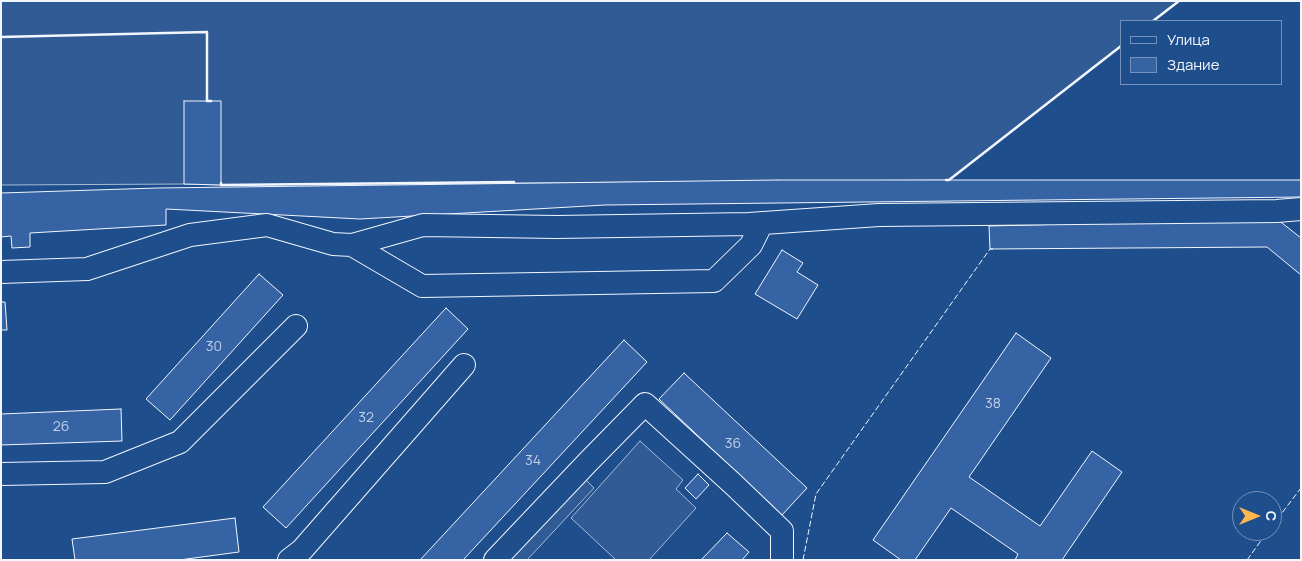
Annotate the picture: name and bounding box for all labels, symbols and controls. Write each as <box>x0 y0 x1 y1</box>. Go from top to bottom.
legend <box>1120 20 1282 85</box>
text: Улица <box>1167 29 1210 50</box>
text: Здание <box>1167 54 1219 75</box>
house number: 30 <box>206 339 222 355</box>
house number: 38 <box>985 396 1001 412</box>
house number: 32 <box>358 410 374 426</box>
house number: 26 <box>53 419 69 435</box>
house number: 36 <box>725 436 741 452</box>
house number: 34 <box>525 453 541 469</box>
north arrow <box>1232 491 1282 541</box>
text: С <box>1262 511 1281 521</box>

